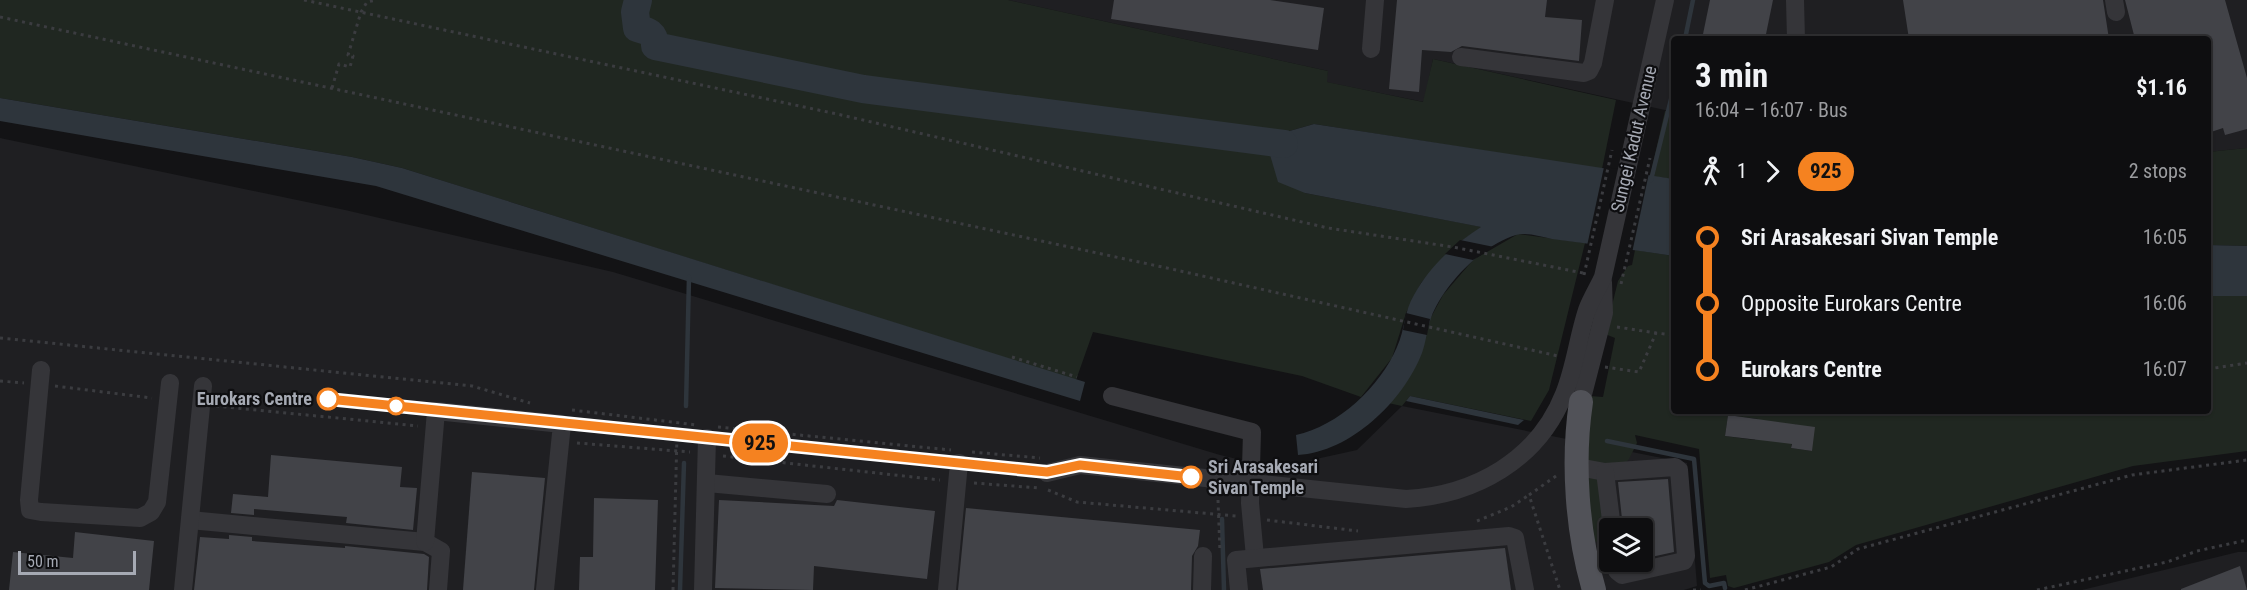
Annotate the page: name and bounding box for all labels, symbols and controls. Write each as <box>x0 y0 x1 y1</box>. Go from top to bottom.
text: 3 min <box>1695 56 1768 95</box>
street label: Sungei Kadut Avenue <box>1606 64 1661 214</box>
text: $1.16 <box>2136 75 2187 100</box>
text: 16:04 – 16:07 · Bus <box>1695 98 1848 122</box>
icon: walk <box>1695 155 1728 188</box>
icon: forward <box>1756 155 1789 188</box>
text: 1 <box>1737 159 1747 183</box>
text: 925 <box>1810 159 1842 183</box>
text: 2 stops <box>2129 159 2187 183</box>
text: Sri Arasakesari Sivan Temple <box>1741 225 1998 250</box>
text: 16:05 <box>2143 225 2187 249</box>
text: Opposite Eurokars Centre <box>1741 291 1962 316</box>
text: 16:06 <box>2143 291 2187 315</box>
text: Eurokars Centre <box>1741 357 1882 382</box>
text: 16:07 <box>2143 357 2187 381</box>
place label: Eurokars Centre <box>197 388 312 409</box>
marker: Eurokars Centre <box>317 388 339 410</box>
unlabelled marker <box>387 397 405 415</box>
line badge: 925 <box>726 424 795 462</box>
text: 925 <box>744 431 776 455</box>
place label: Sri Arasakesari Sivan Temple <box>1208 456 1318 498</box>
marker: Sri Arasakesari Sivan Temple <box>1180 466 1202 488</box>
map controls <box>1599 518 1653 572</box>
button: layers <box>1599 518 1653 572</box>
scale bar <box>18 548 136 576</box>
text: 50 m <box>27 552 59 571</box>

